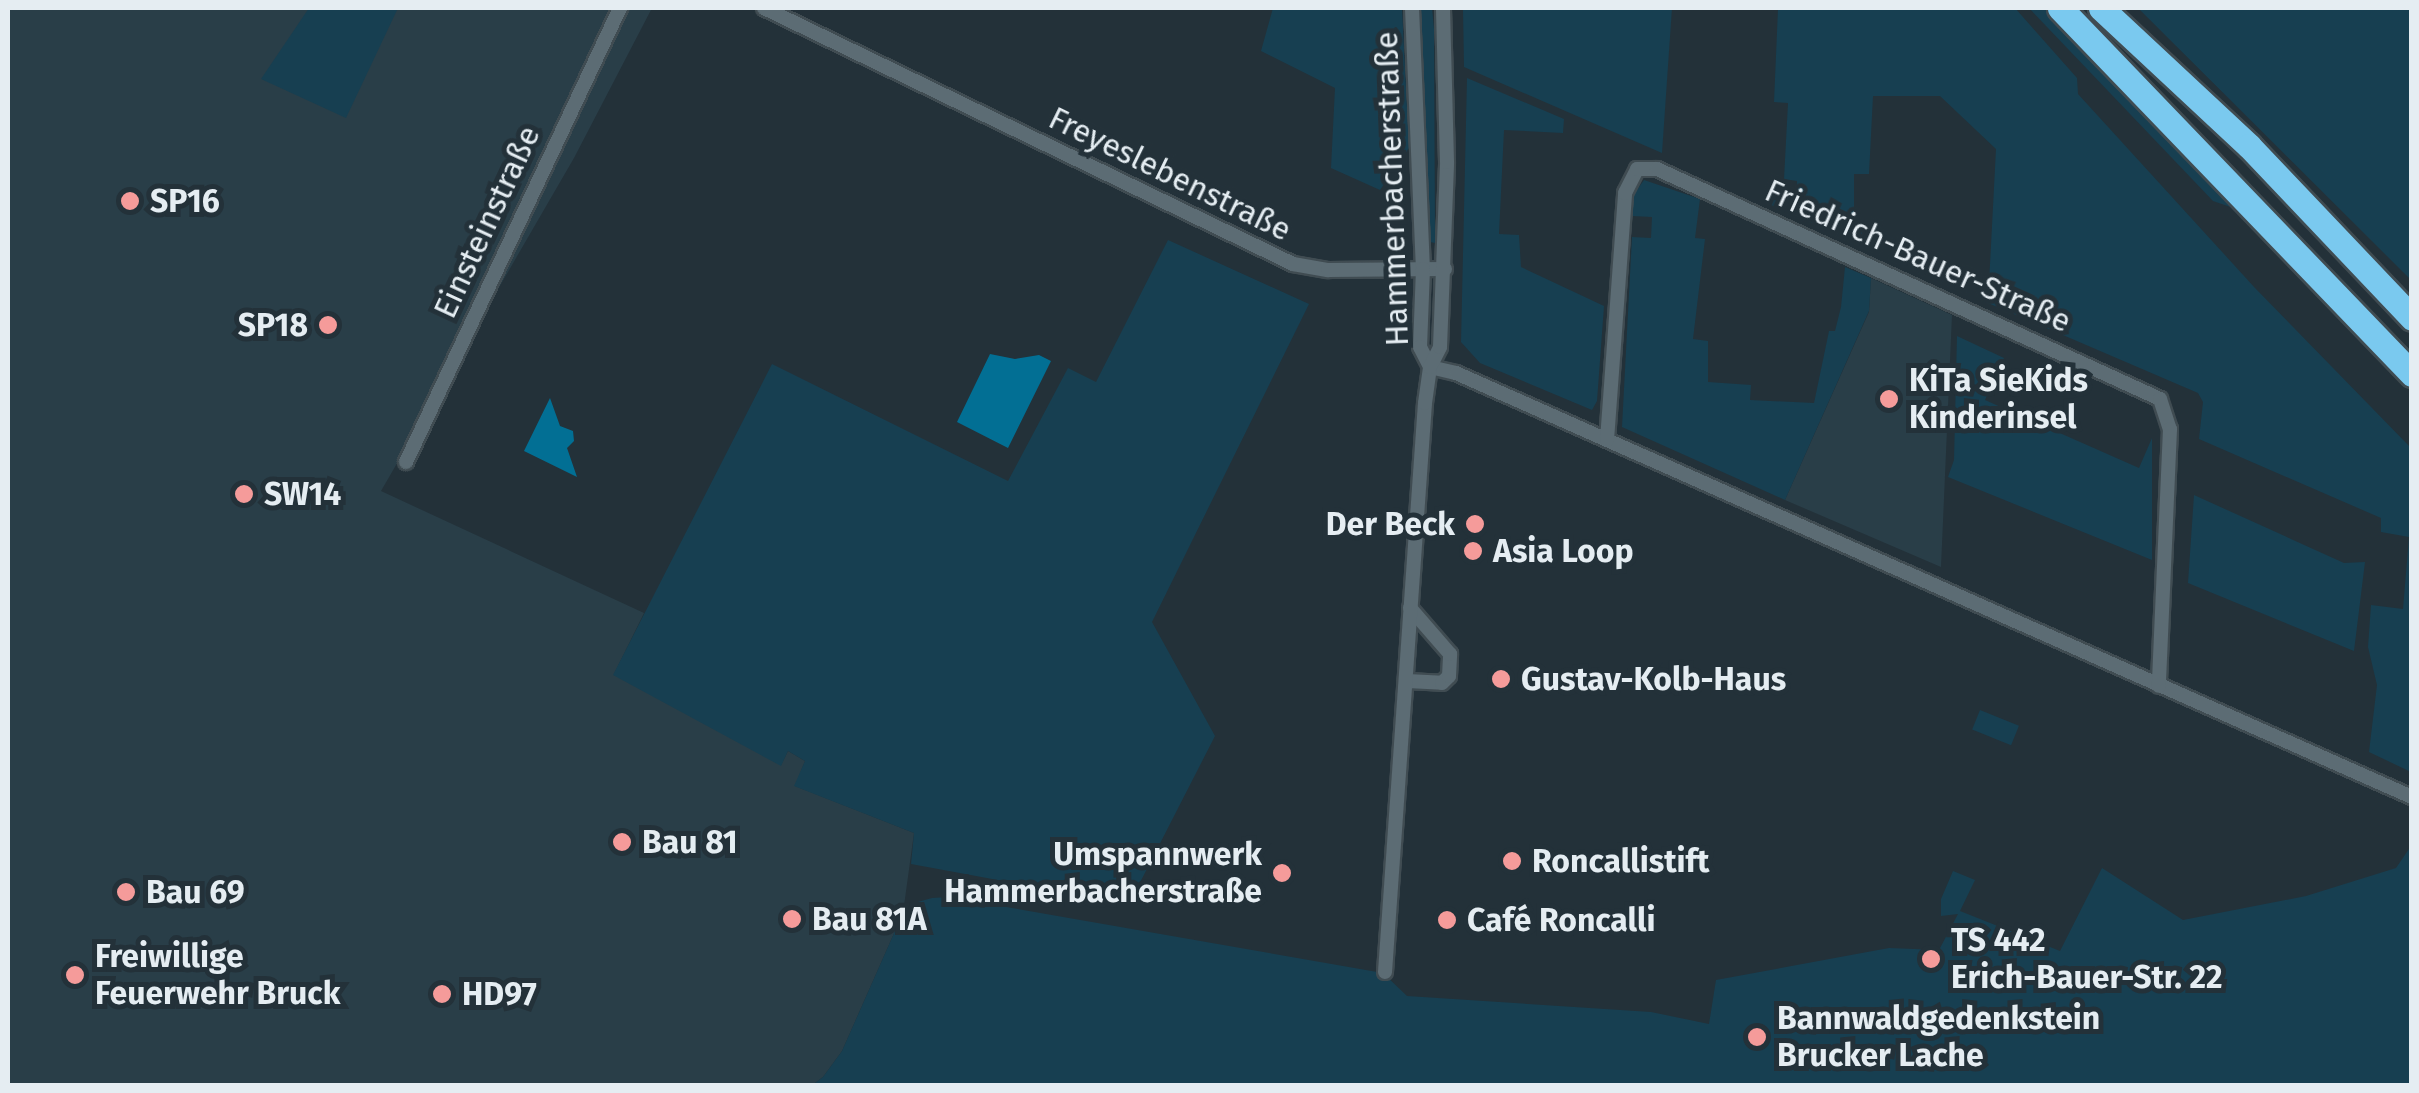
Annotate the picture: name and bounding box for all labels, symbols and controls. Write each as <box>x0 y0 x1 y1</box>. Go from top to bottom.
street label: Hammerbacherstraße <box>1367 31 1417 347</box>
street label: Freyeslebenstraße <box>1043 99 1297 249</box>
street label: Einsteinstraße <box>426 120 548 324</box>
street label: Friedrich-Bauer-Straße <box>1759 171 2077 341</box>
place label: SP16 <box>150 182 220 220</box>
marker: SP16 <box>119 190 141 212</box>
place label: SP18 <box>238 306 308 344</box>
marker: SP18 <box>317 314 339 336</box>
place label: KiTa SieKids Kinderinsel <box>1909 362 2088 437</box>
marker: KiTa SieKids Kinderinsel <box>1878 388 1900 410</box>
place label: SW14 <box>264 475 341 513</box>
marker: SW14 <box>233 483 255 505</box>
place label: Der Beck <box>1326 505 1455 543</box>
marker: Der Beck <box>1464 513 1486 535</box>
place label: Asia Loop <box>1493 532 1634 570</box>
marker: Asia Loop <box>1462 540 1484 562</box>
place label: Gustav-Kolb-Haus <box>1521 660 1786 698</box>
marker: Gustav-Kolb-Haus <box>1490 668 1512 690</box>
place label: Bau 81 <box>642 823 738 861</box>
marker: Bau 81 <box>611 831 633 853</box>
place label: Umspannwerk Hammerbacherstraße <box>944 836 1262 911</box>
place label: Roncallistift <box>1532 842 1709 880</box>
marker: Roncallistift <box>1501 850 1523 872</box>
marker: Umspannwerk Hammerbacherstraße <box>1271 862 1293 884</box>
place label: Bau 69 <box>146 873 245 911</box>
marker: Bau 69 <box>115 881 137 903</box>
place label: Bau 81A <box>812 900 927 938</box>
place label: Café Roncalli <box>1467 901 1656 939</box>
marker: Bau 81A <box>781 908 803 930</box>
marker: Café Roncalli <box>1436 909 1458 931</box>
place label: TS 442 Erich-Bauer-Str. 22 <box>1951 922 2222 997</box>
place label: Freiwillige Feuerwehr Bruck <box>95 938 340 1013</box>
marker: TS 442 Erich-Bauer-Str. 22 <box>1920 948 1942 970</box>
marker: Freiwillige Feuerwehr Bruck <box>64 964 86 986</box>
place label: HD97 <box>462 975 537 1013</box>
marker: HD97 <box>431 983 453 1005</box>
place label: Bannwaldgedenkstein Brucker Lache <box>1777 1000 2100 1075</box>
marker: Bannwaldgedenkstein Brucker Lache <box>1746 1026 1768 1048</box>

